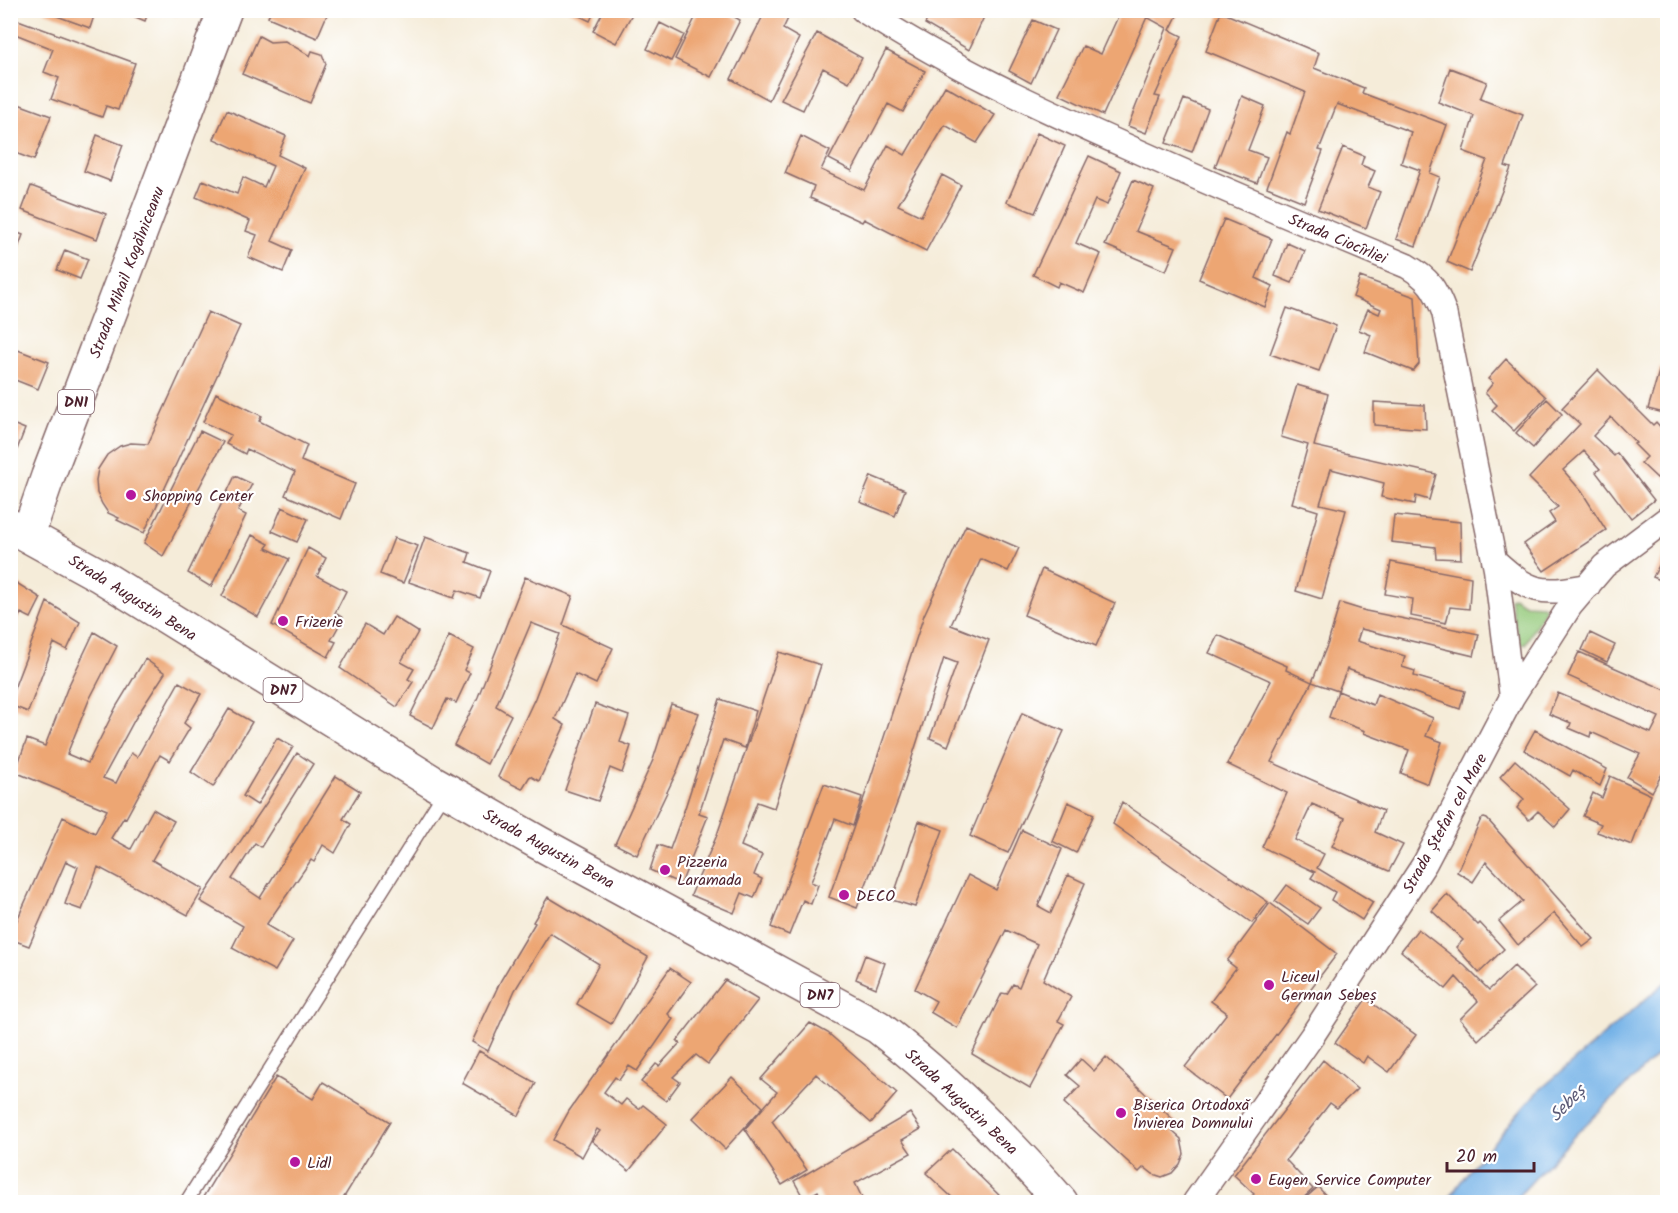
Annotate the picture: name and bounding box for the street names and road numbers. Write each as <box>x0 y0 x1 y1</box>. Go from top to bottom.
street label: Strada Mihail Kogălniceanu <box>83 183 172 362</box>
street label: Strada Ciocîrliei <box>1284 207 1392 272</box>
road number: DN1 <box>58 390 94 414</box>
street label: Strada Augustin Bena <box>63 549 201 648</box>
road number: DN7 <box>264 678 302 702</box>
street label: Strada Ștefan cel Mare <box>1396 749 1494 899</box>
street label: Strada Augustin Bena <box>478 803 619 896</box>
road number: DN7 <box>800 983 840 1007</box>
street label: Strada Augustin Bena <box>899 1043 1023 1161</box>

